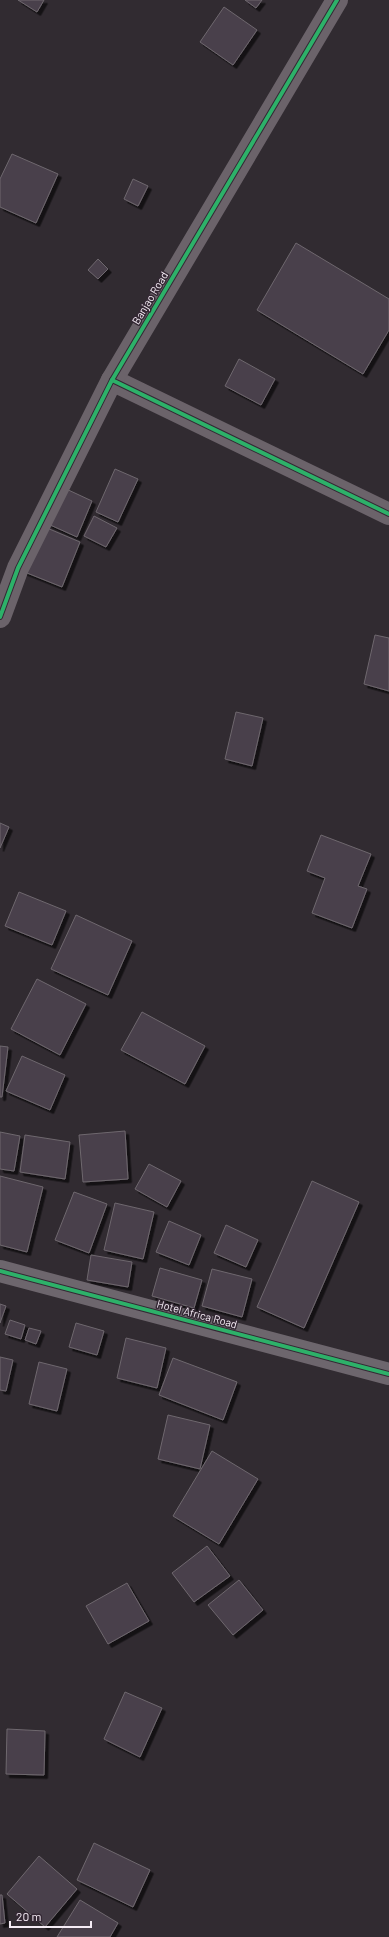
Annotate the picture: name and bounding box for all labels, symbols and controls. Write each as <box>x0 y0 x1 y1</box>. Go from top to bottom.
street label: Banjao Road <box>129 269 170 326</box>
street label: Hotel Africa Road <box>156 1297 239 1330</box>
scale bar <box>10 1903 91 1929</box>
text: 20 m <box>16 1909 42 1923</box>

